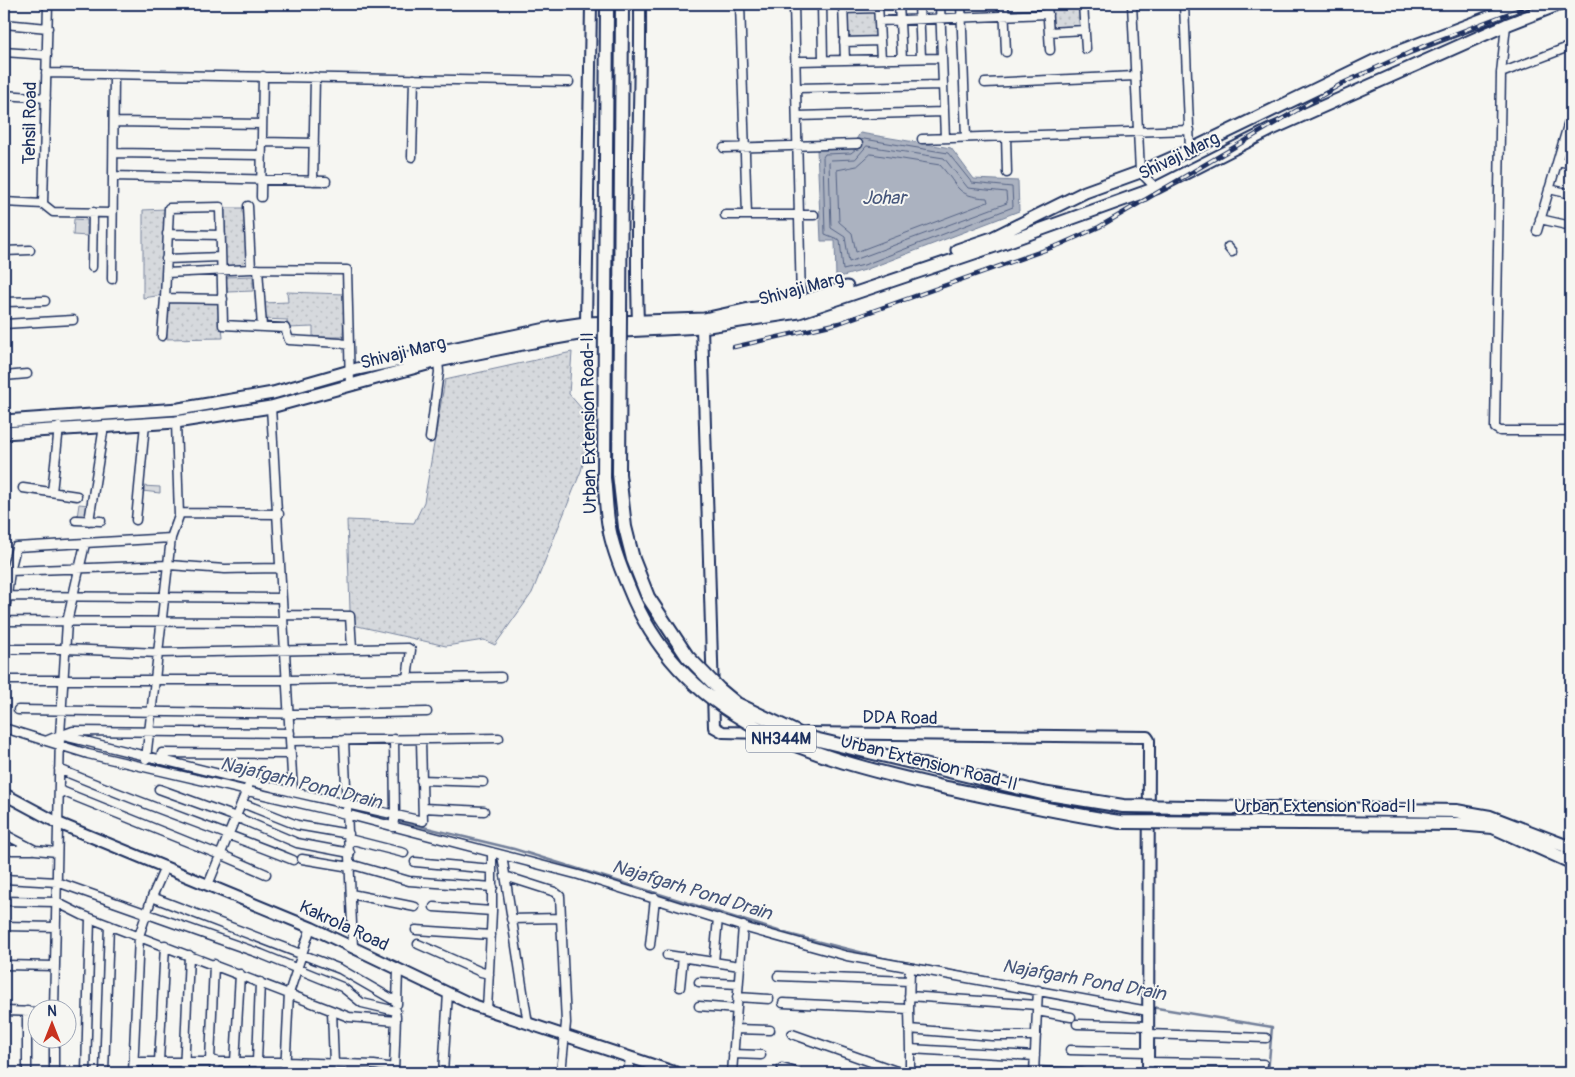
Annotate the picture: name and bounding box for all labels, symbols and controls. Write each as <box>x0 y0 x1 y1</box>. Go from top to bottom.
street label: Tehsil Road <box>18 81 42 165</box>
street label: Shivaji Marg <box>1135 127 1223 185</box>
water label: Johar <box>862 186 908 210</box>
street label: Shivaji Marg <box>756 267 846 311</box>
street label: Shivaji Marg <box>358 331 448 375</box>
street label: Urban Extension Road-II <box>576 332 602 514</box>
street label: DDA Road <box>862 706 938 730</box>
road number: NH344M <box>746 726 816 752</box>
street label: Urban Extension Road-II <box>838 730 1020 796</box>
water label: Najafgarh Pond Drain <box>218 751 385 815</box>
street label: Urban Extension Road-II <box>1234 795 1416 818</box>
water label: Najafgarh Pond Drain <box>609 854 776 926</box>
street label: Kakrola Road <box>295 895 393 957</box>
water label: Najafgarh Pond Drain <box>1000 954 1169 1006</box>
north arrow <box>28 1000 78 1050</box>
text: N <box>47 1003 57 1020</box>

